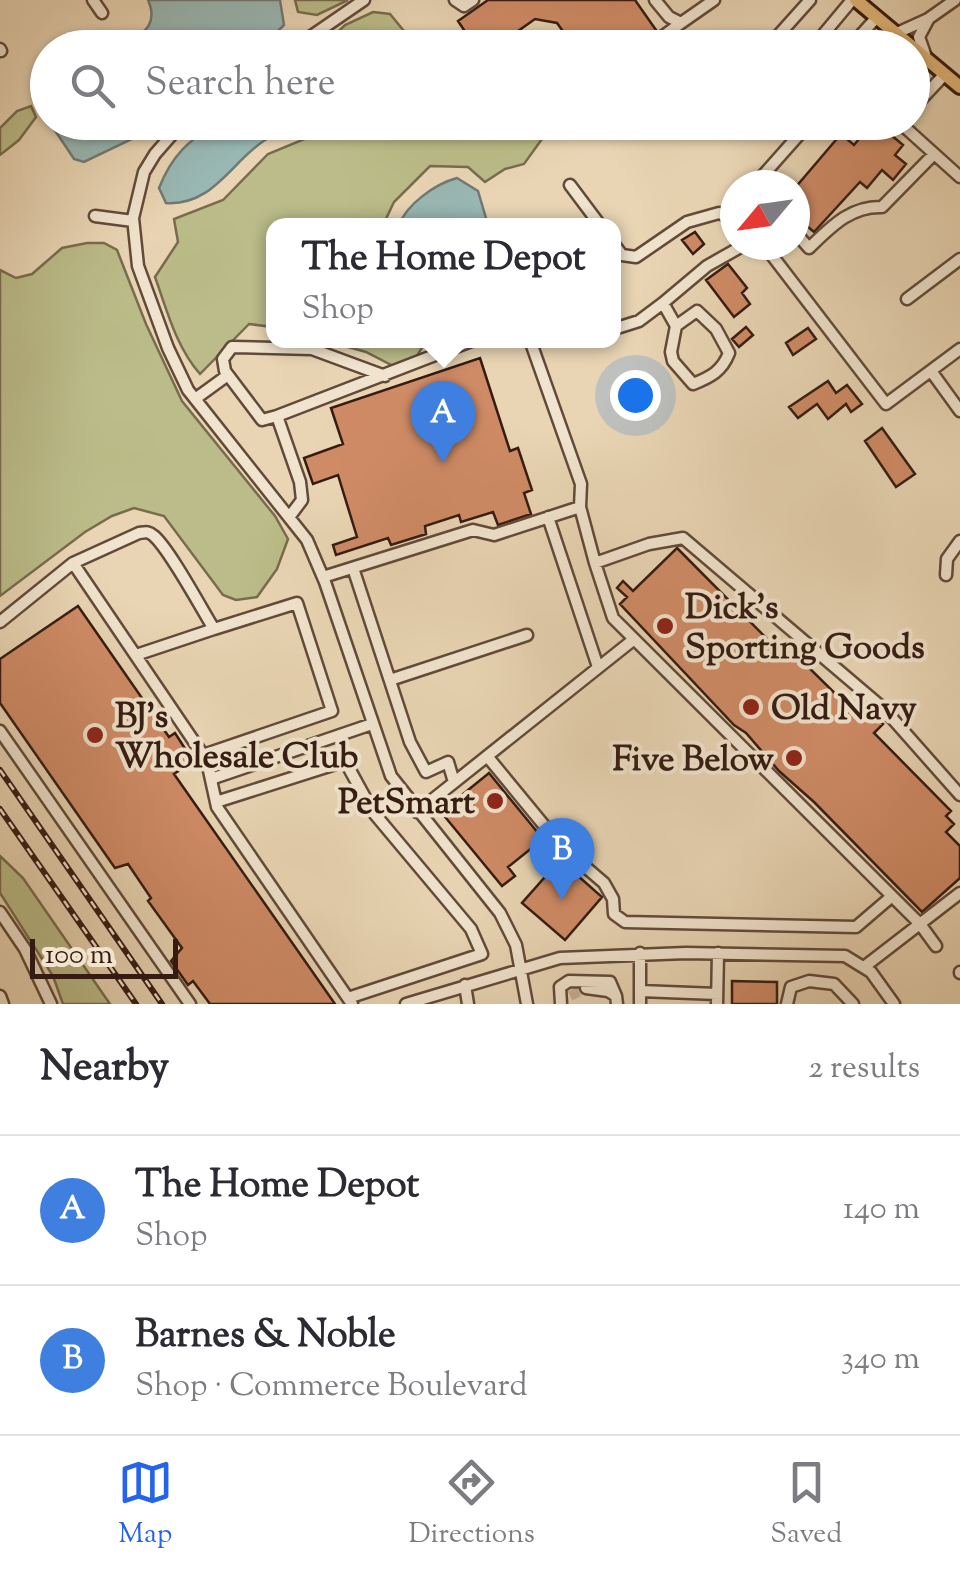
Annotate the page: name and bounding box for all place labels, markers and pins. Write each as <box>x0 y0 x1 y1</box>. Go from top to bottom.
pin: A <box>410 380 476 463</box>
place label: Dick's Sporting Goods <box>685 584 925 675</box>
marker: Dick's Sporting Goods <box>654 615 676 637</box>
place label: Old Navy <box>771 685 917 736</box>
place label: BJ's Wholesale Club <box>115 693 358 784</box>
marker: Old Navy <box>740 696 762 718</box>
marker: BJ's Wholesale Club <box>84 724 106 746</box>
place label: Five Below <box>612 736 775 787</box>
marker: Five Below <box>783 747 805 769</box>
place label: PetSmart <box>338 779 475 830</box>
marker: PetSmart <box>484 790 506 812</box>
pin: B <box>530 818 594 900</box>

